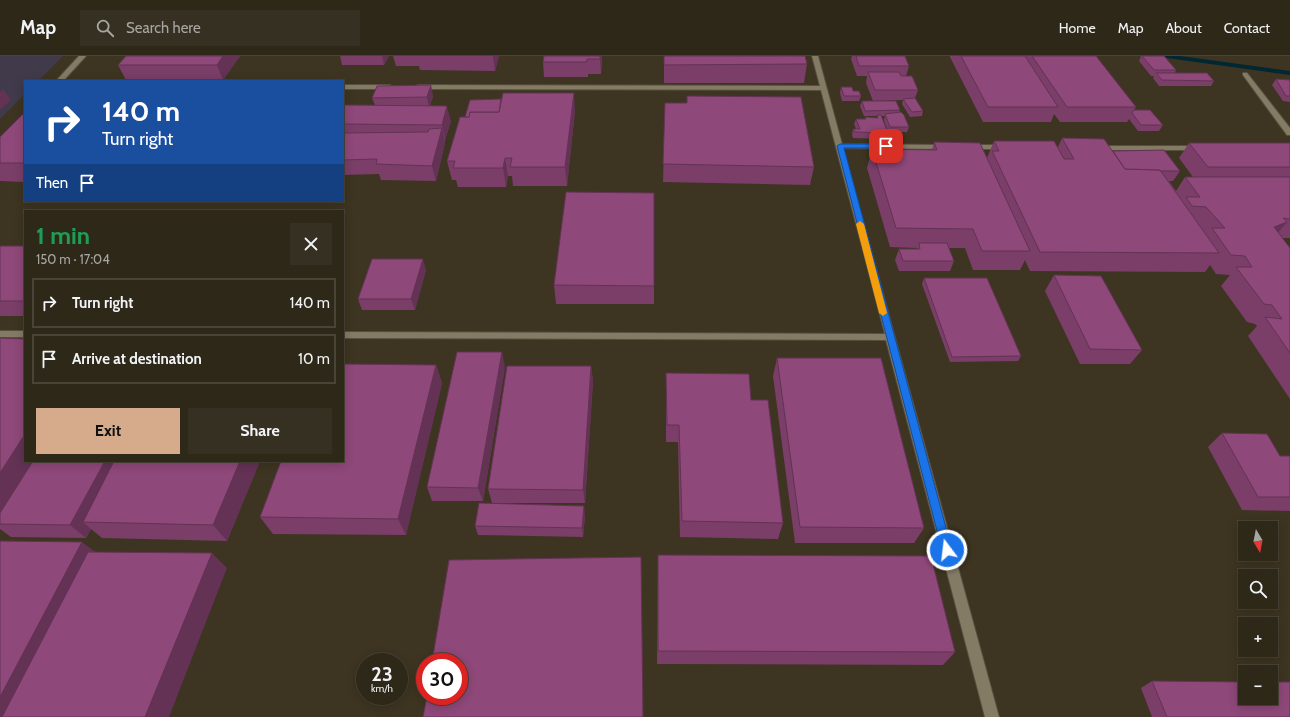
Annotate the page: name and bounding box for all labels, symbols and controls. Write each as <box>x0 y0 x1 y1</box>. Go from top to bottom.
search box <box>80 10 360 46</box>
text: Map <box>20 16 56 39</box>
icon: search <box>94 17 116 39</box>
text: Search here <box>126 19 201 37</box>
text: Home <box>1059 19 1096 37</box>
text: Map <box>1118 19 1143 37</box>
text: About <box>1165 19 1202 37</box>
text: Contact <box>1224 19 1270 37</box>
text: 140 m <box>102 94 180 128</box>
icon: right <box>36 96 88 148</box>
text: Turn right <box>102 128 173 150</box>
pin <box>869 129 903 163</box>
icon: arrive <box>875 135 897 157</box>
icon: arrive <box>76 172 98 194</box>
text: Then <box>36 174 68 192</box>
text: 1 min <box>36 221 90 250</box>
button: close <box>290 223 332 265</box>
text: 150 m · 17:04 <box>36 251 110 267</box>
icon: right <box>38 292 60 314</box>
text: Turn right <box>72 294 133 312</box>
text: 140 m <box>289 294 330 312</box>
icon: arrive <box>38 348 60 370</box>
text: Arrive at destination <box>72 350 202 368</box>
text: 10 m <box>298 350 330 368</box>
button: Exit <box>36 408 180 454</box>
button: Share <box>188 408 332 454</box>
north arrow <box>1238 521 1278 561</box>
map controls <box>1238 521 1278 705</box>
position arrow <box>926 529 968 571</box>
button: search <box>1238 569 1278 609</box>
button: + <box>1238 617 1278 657</box>
speed limit sign: 30 <box>416 653 468 705</box>
text: 23 <box>371 662 393 686</box>
button: − <box>1238 665 1278 705</box>
text: km/h <box>371 682 393 695</box>

